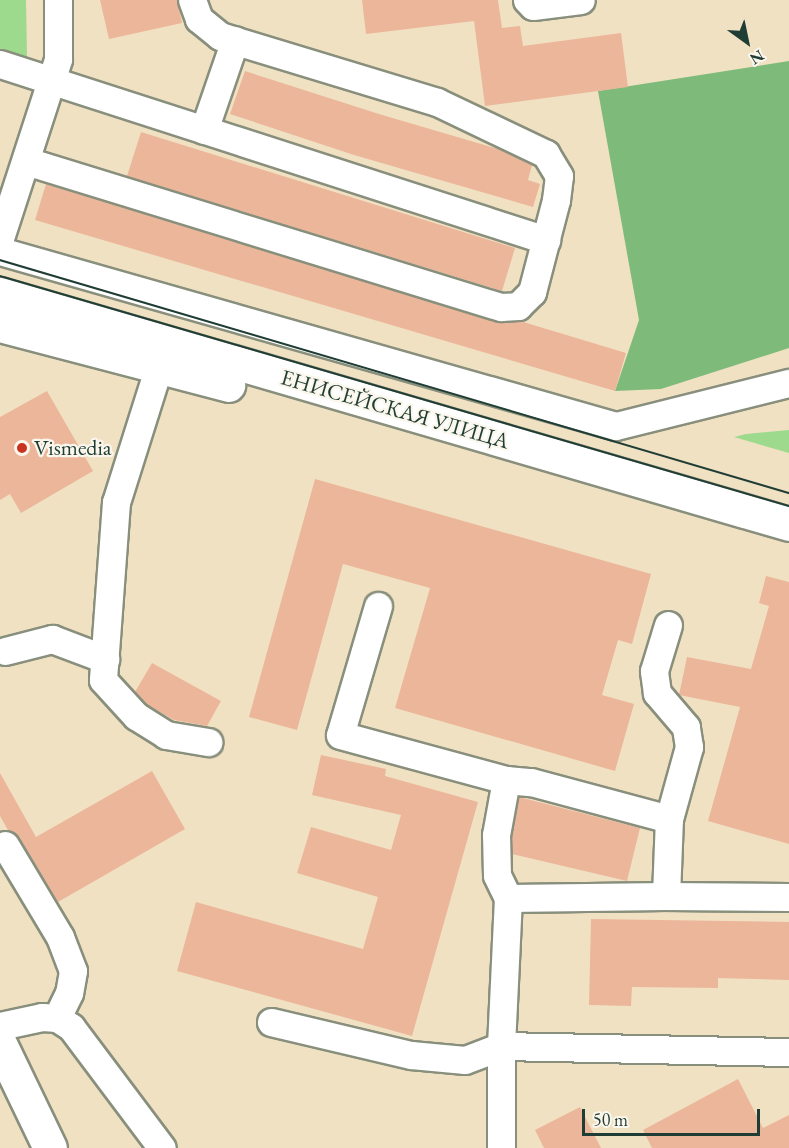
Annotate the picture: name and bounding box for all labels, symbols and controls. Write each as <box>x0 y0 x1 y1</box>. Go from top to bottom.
north arrow <box>717 12 777 72</box>
text: N <box>746 45 768 70</box>
street label: ЕНИСЕЙСКАЯ УЛИЦА <box>278 364 512 454</box>
place label: Vismedia <box>34 435 112 461</box>
marker: Vismedia <box>15 441 29 455</box>
scale bar <box>585 1097 764 1135</box>
text: 50 m <box>593 1108 628 1131</box>

